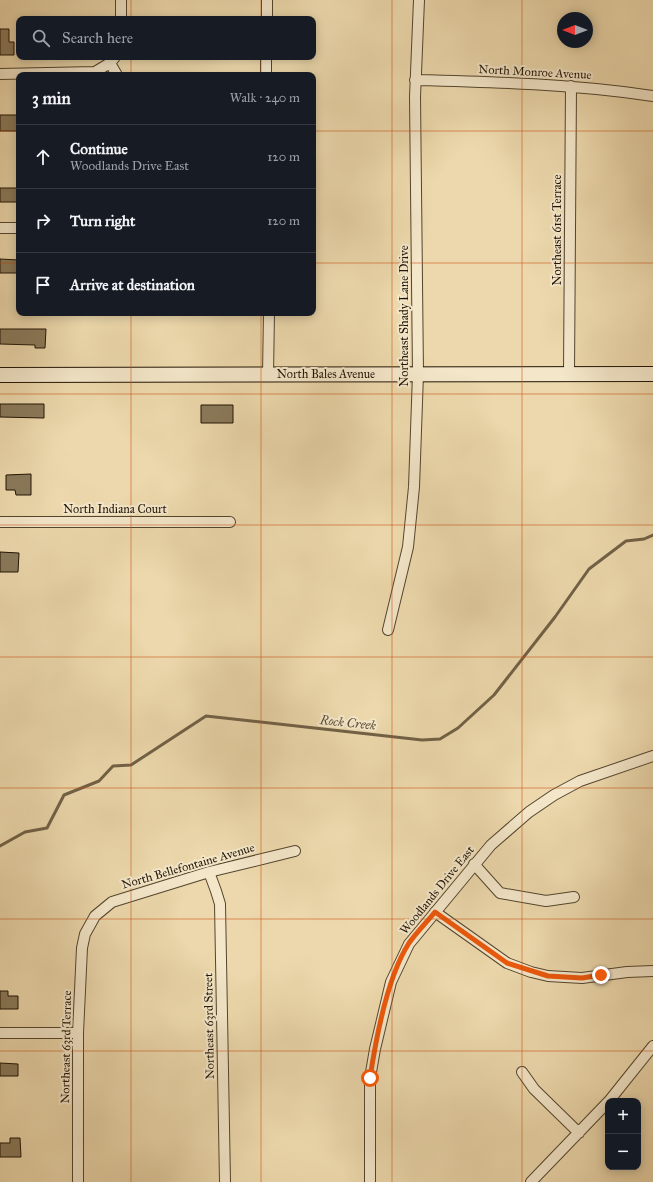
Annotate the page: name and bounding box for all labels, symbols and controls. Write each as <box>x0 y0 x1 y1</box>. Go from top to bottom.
north arrow <box>557 12 593 48</box>
search box <box>16 16 316 60</box>
icon: search <box>30 27 52 49</box>
text: Search here <box>62 29 133 47</box>
street label: North Monroe Avenue <box>478 62 592 82</box>
text: 3 min <box>32 88 71 109</box>
text: Walk · 240 m <box>230 90 300 106</box>
text: Continue <box>70 140 128 158</box>
icon: ahead <box>32 146 54 168</box>
text: 120 m <box>267 149 300 165</box>
text: Woodlands Drive East <box>70 158 189 174</box>
street label: Northeast 61st Terrace <box>550 174 564 286</box>
icon: right <box>32 210 54 232</box>
text: Turn right <box>70 212 135 230</box>
text: 120 m <box>267 213 300 229</box>
street label: Northeast Shady Lane Drive <box>397 245 411 387</box>
icon: arrive <box>32 274 54 296</box>
text: Arrive at destination <box>70 276 195 294</box>
street label: North Bales Avenue <box>277 367 375 381</box>
street label: North Indiana Court <box>63 502 168 516</box>
water label: Rock Creek <box>318 712 377 734</box>
street label: North Bellefontaine Avenue <box>120 840 256 892</box>
street label: Woodlands Drive East <box>397 842 477 937</box>
route end <box>592 966 610 984</box>
street label: Northeast 63rd Street <box>201 972 217 1079</box>
street label: Northeast 63rd Terrace <box>58 990 74 1104</box>
route start <box>361 1069 379 1087</box>
map controls <box>605 1098 641 1170</box>
button: + <box>605 1098 641 1134</box>
button: − <box>605 1134 641 1170</box>

